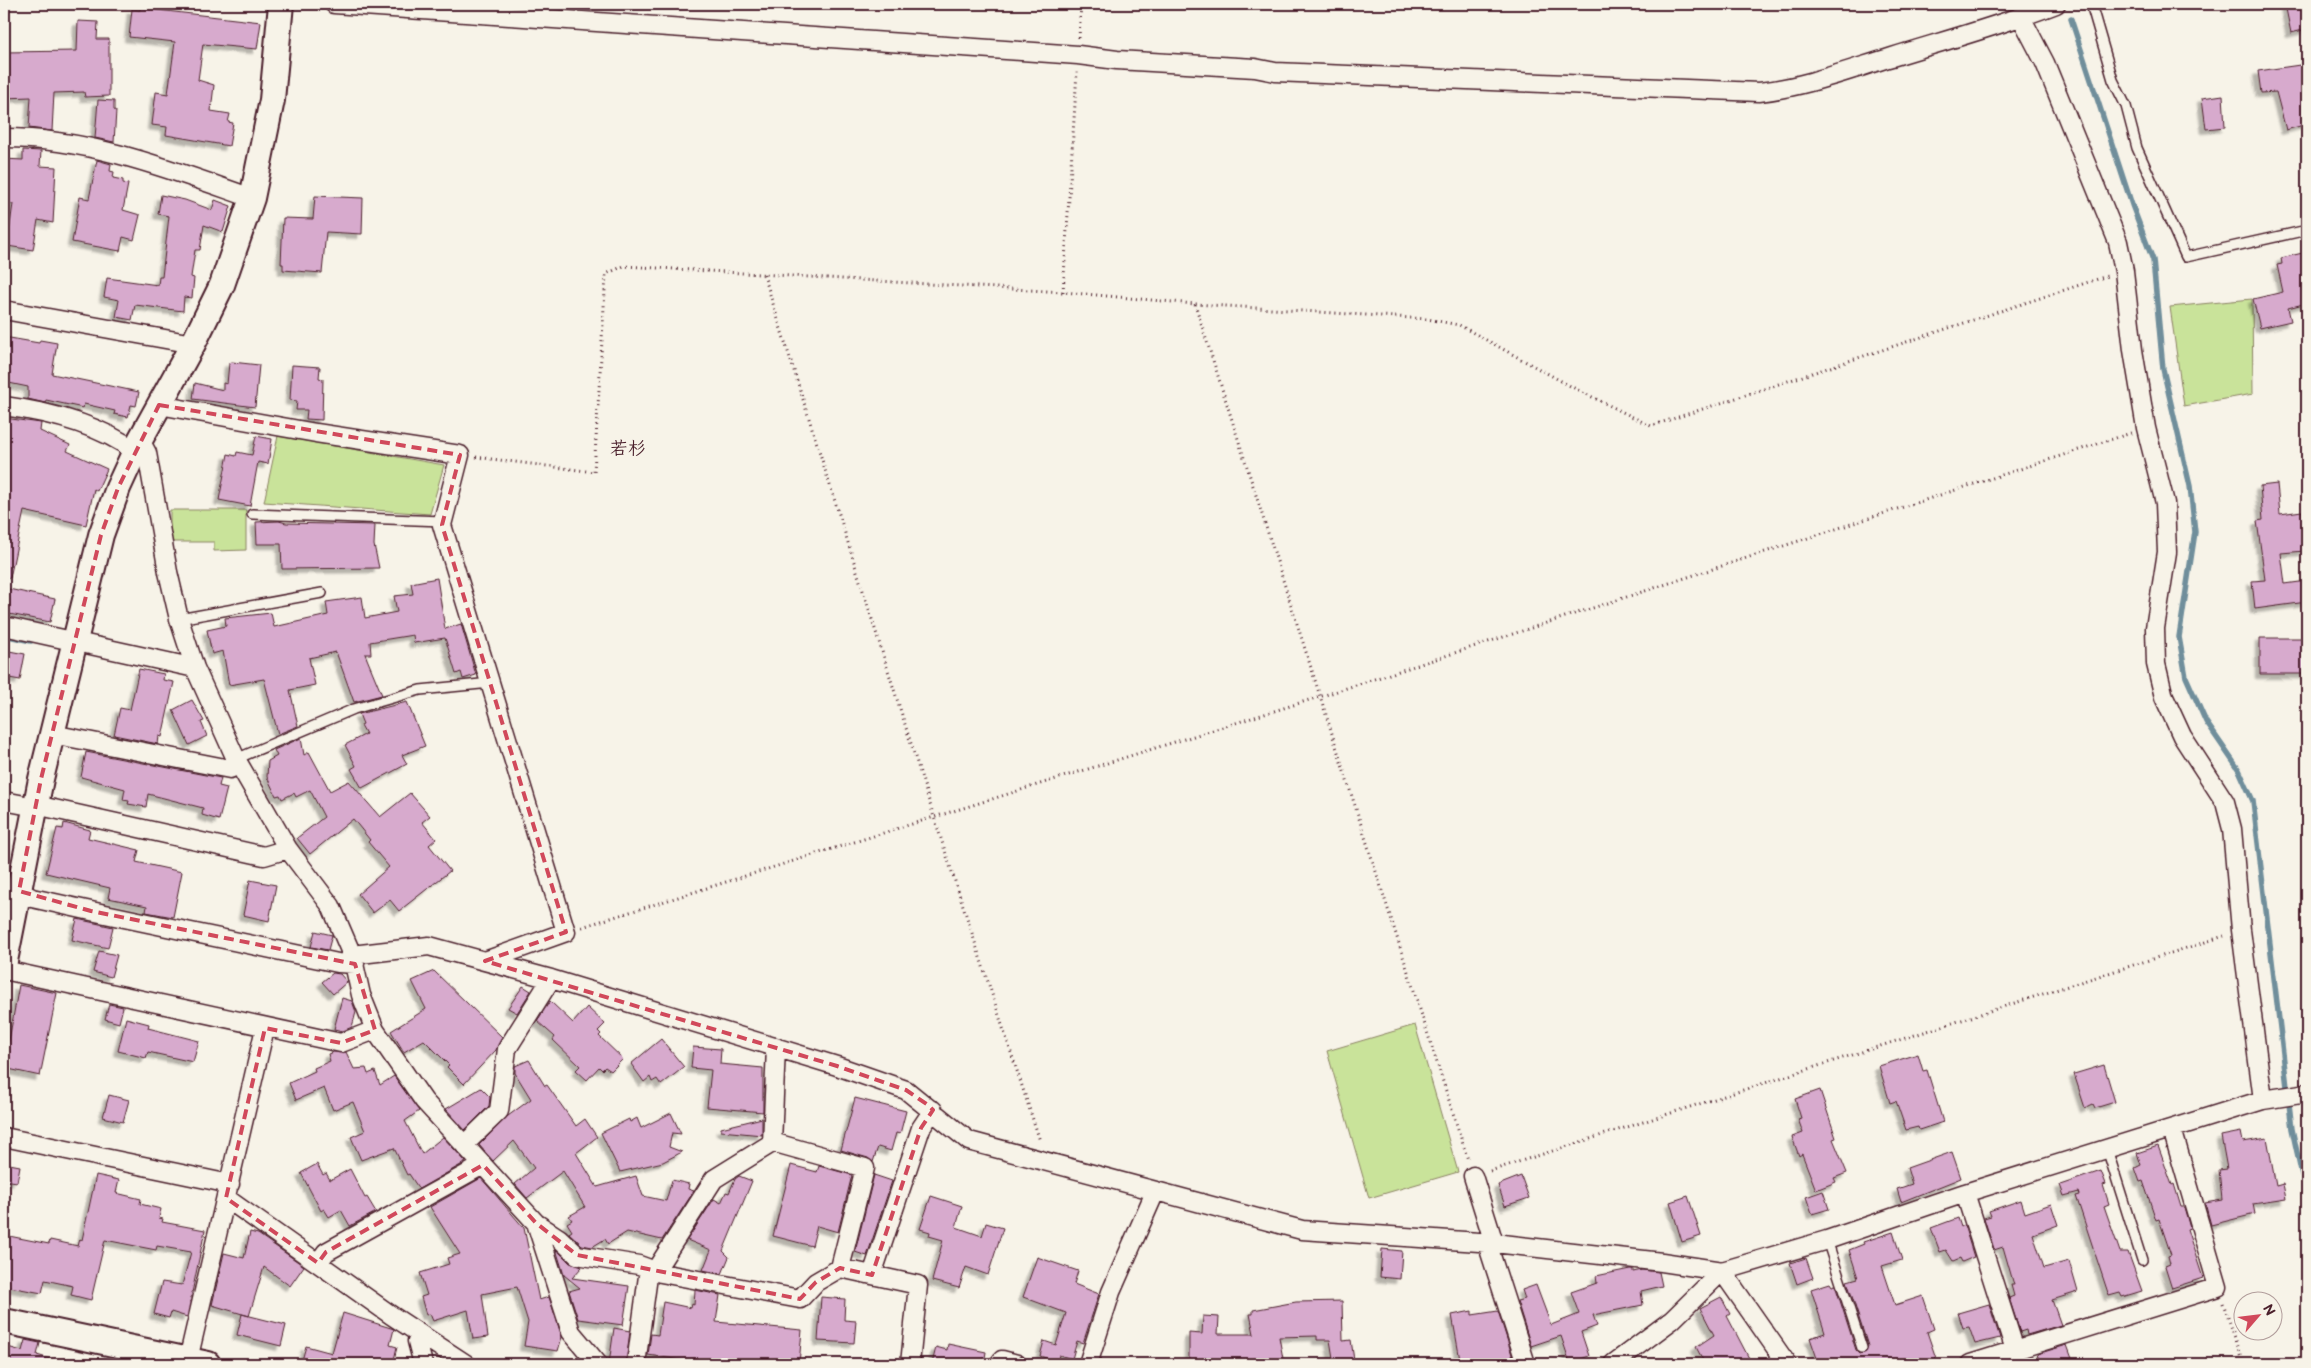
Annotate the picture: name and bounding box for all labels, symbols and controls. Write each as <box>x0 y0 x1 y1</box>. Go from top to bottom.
district label: 若杉 <box>610 438 646 459</box>
north arrow <box>2234 1290 2284 1340</box>
text: N <box>2259 1301 2279 1319</box>

